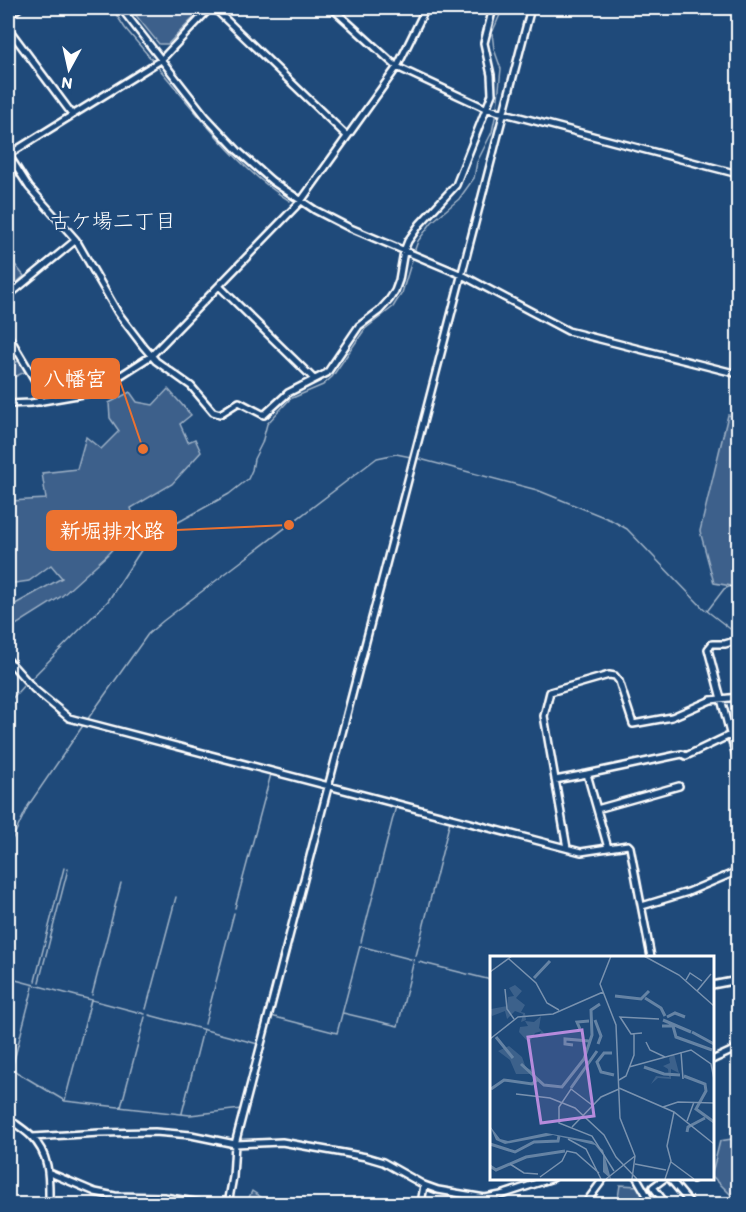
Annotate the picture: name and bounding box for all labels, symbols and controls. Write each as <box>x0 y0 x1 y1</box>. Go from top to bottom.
north arrow <box>39 39 99 99</box>
text: N <box>60 73 74 94</box>
district label: 古ケ場二丁目 <box>50 208 176 233</box>
callout: 八幡宮 <box>32 359 119 398</box>
text: 八幡宮 <box>44 366 107 391</box>
callout: 新堀排水路 <box>47 511 176 550</box>
text: 新堀排水路 <box>60 518 165 543</box>
inset map <box>490 956 713 1179</box>

